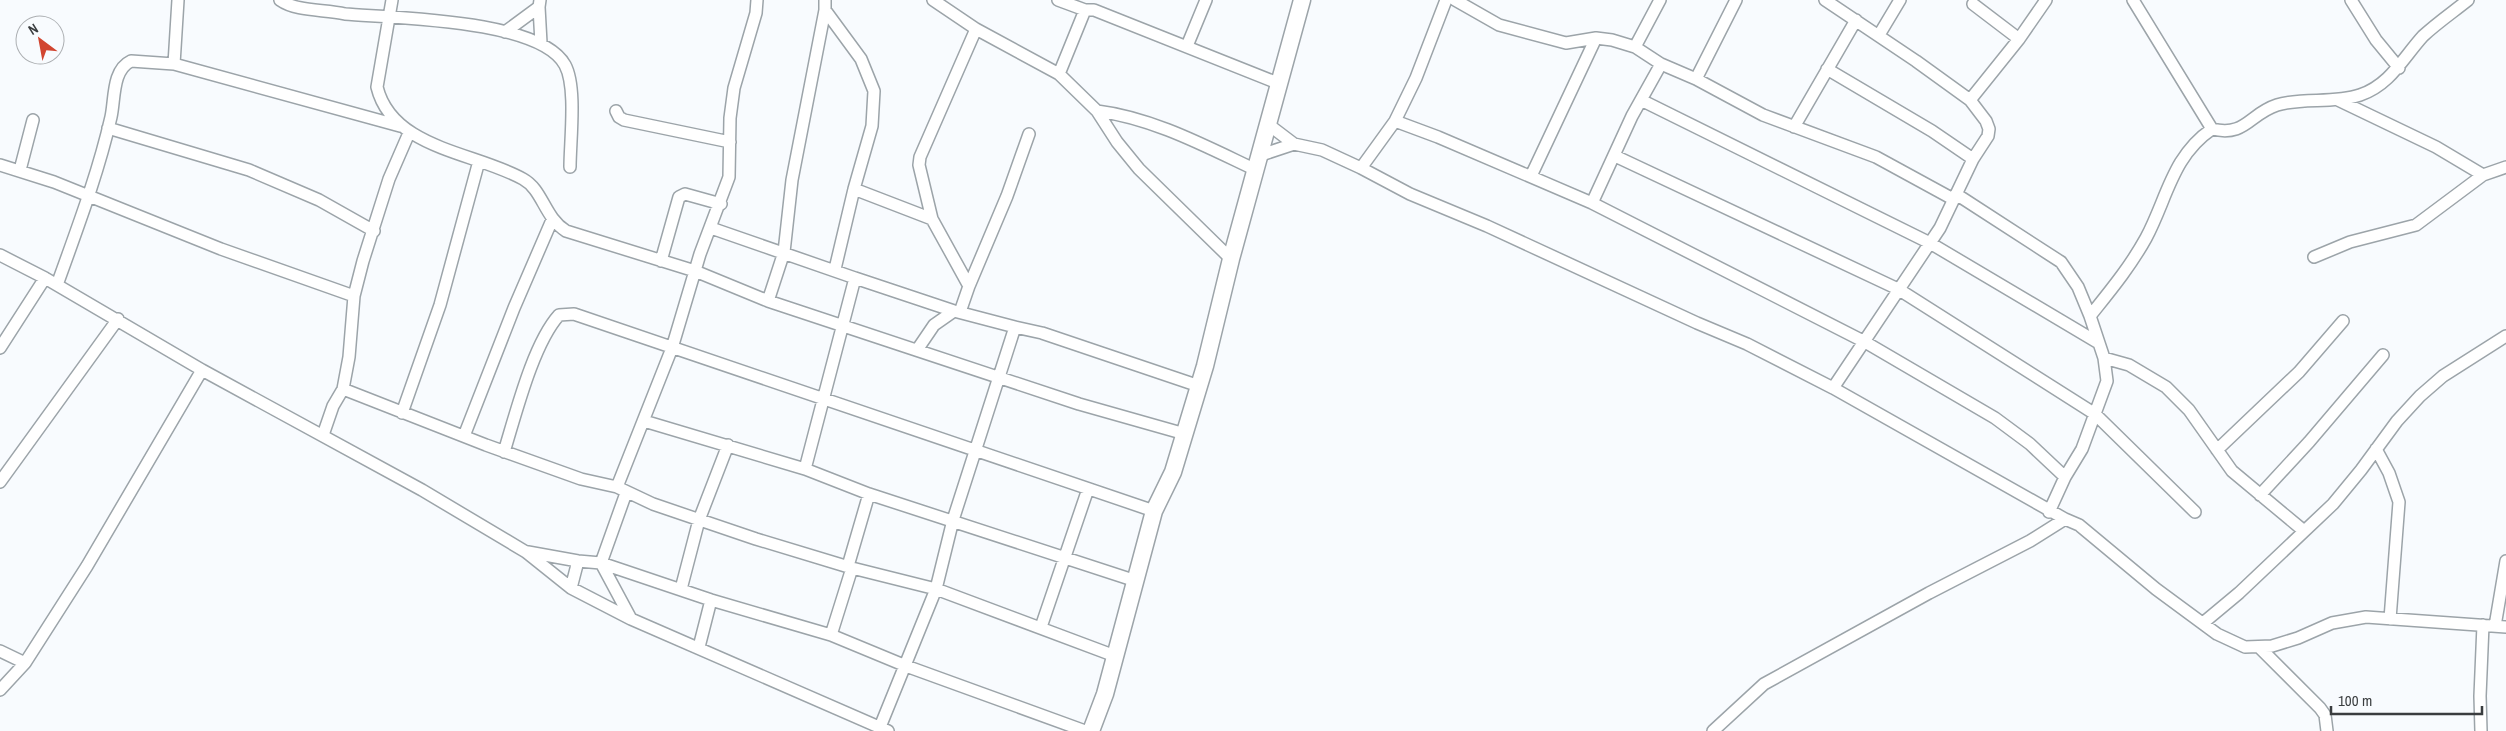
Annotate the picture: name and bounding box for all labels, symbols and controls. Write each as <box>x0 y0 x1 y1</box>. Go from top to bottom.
north arrow <box>15 15 65 65</box>
text: N <box>25 19 41 39</box>
scale bar <box>2331 684 2482 716</box>
text: 100 m <box>2338 690 2372 711</box>

